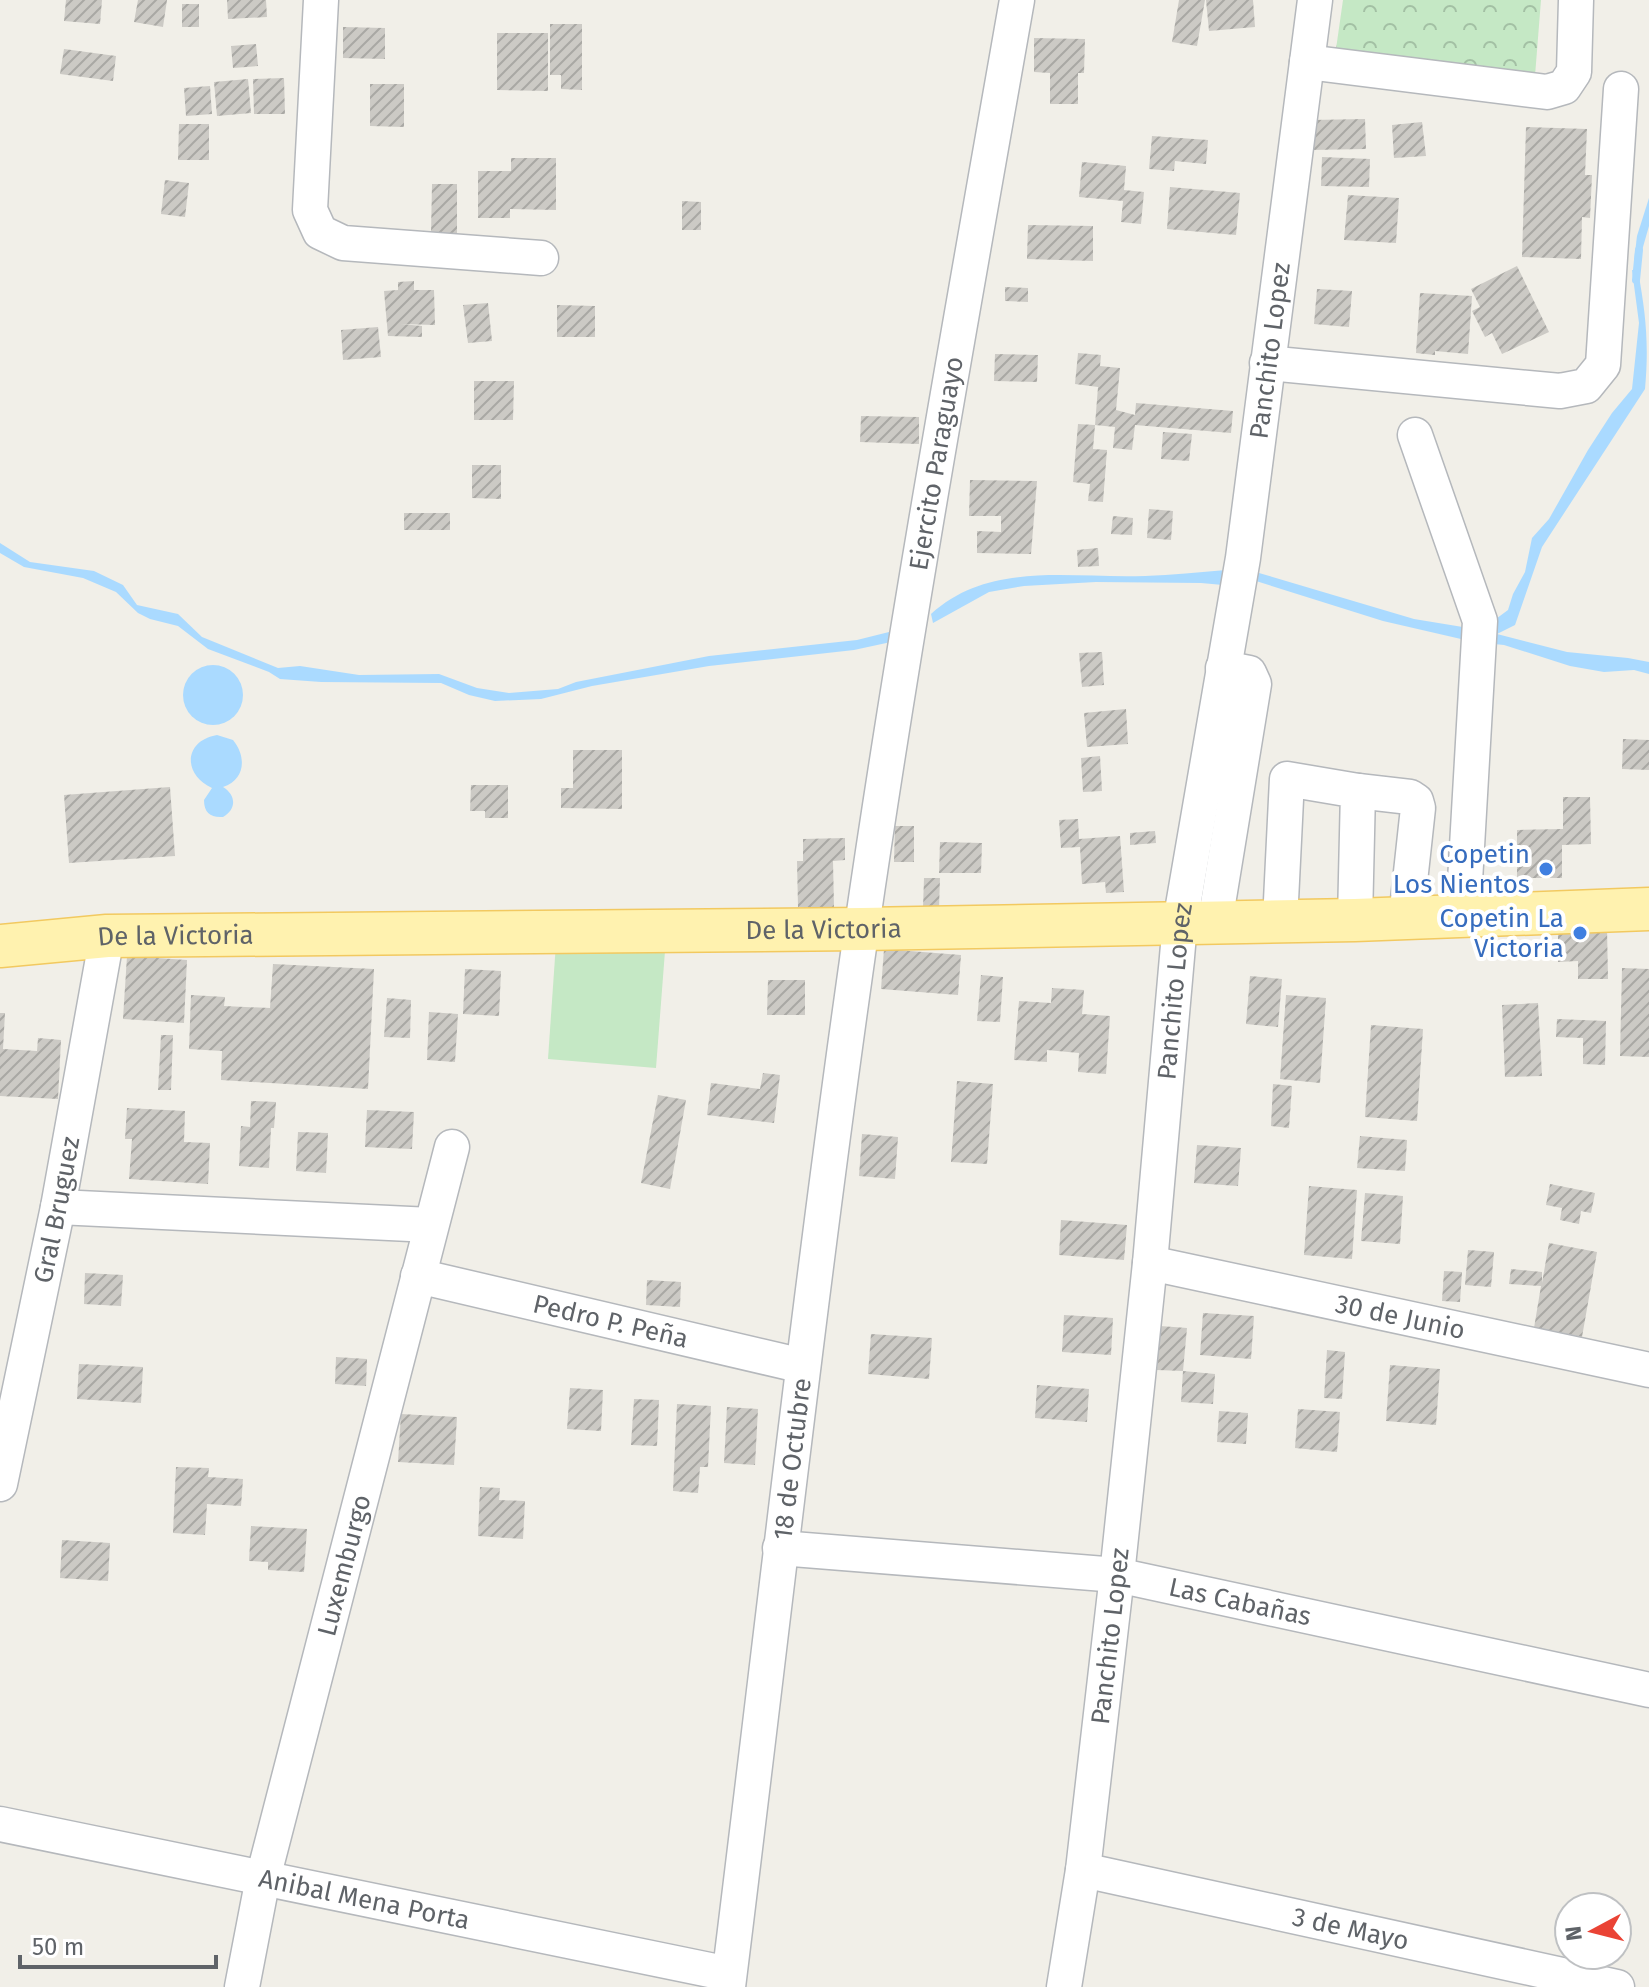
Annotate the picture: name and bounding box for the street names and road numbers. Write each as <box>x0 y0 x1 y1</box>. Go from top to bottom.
street label: Panchito Lopez <box>1243 261 1296 441</box>
street label: Ejercito Paraguayo <box>903 354 970 573</box>
street label: Panchito Lopez <box>1151 900 1199 1081</box>
street label: De la Victoria <box>745 913 902 946</box>
street label: De la Victoria <box>96 919 254 952</box>
street label: Gral Bruguez <box>27 1134 86 1286</box>
street label: Pedro P. Peña <box>530 1288 691 1354</box>
street label: 30 de Junio <box>1333 1288 1468 1346</box>
street label: 18 de Octubre <box>767 1376 817 1542</box>
street label: Luxemburgo <box>311 1491 377 1639</box>
street label: Panchito Lopez <box>1084 1546 1135 1726</box>
street label: Las Cabañas <box>1166 1571 1314 1632</box>
street label: Anibal Mena Porta <box>256 1862 473 1936</box>
street label: 3 de Mayo <box>1290 1901 1412 1956</box>

